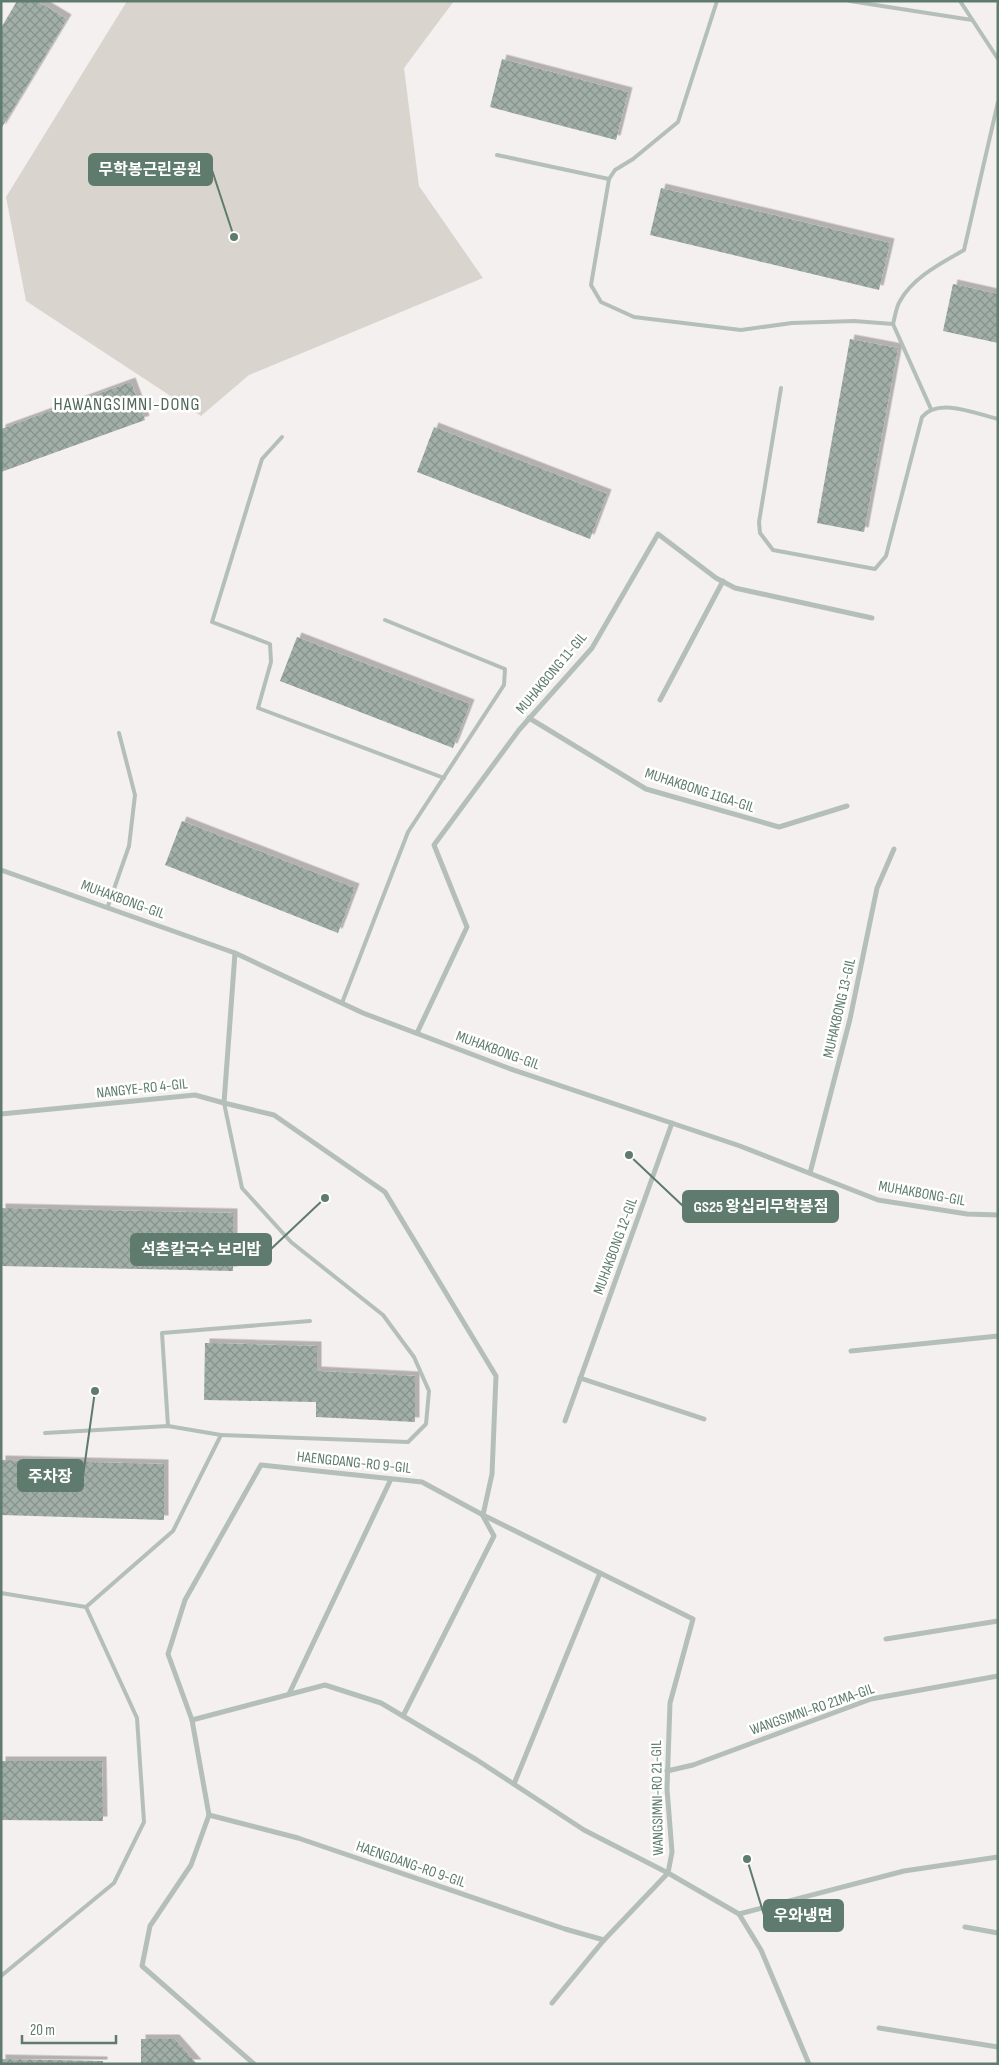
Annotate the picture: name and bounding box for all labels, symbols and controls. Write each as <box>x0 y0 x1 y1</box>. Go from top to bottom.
callout: 무학봉근린공원 <box>89 154 212 185</box>
text: 무학봉근린공원 <box>98 160 202 180</box>
district label: HAWANGSIMNI-DONG <box>54 394 200 415</box>
street label: MUHAKBONG 11-GIL <box>512 628 591 718</box>
street label: MUHAKBONG 11GA-GIL <box>642 764 758 817</box>
street label: MUHAKBONG-GIL <box>78 875 168 924</box>
street label: MUHAKBONG 13-GIL <box>819 956 860 1060</box>
street label: MUHAKBONG-GIL <box>453 1026 543 1075</box>
street label: NANGYE-RO 4-GIL <box>96 1074 189 1103</box>
street label: MUHAKBONG-GIL <box>877 1176 967 1211</box>
callout: GS25 왕십리무학봉점 <box>683 1191 838 1222</box>
street label: MUHAKBONG 12-GIL <box>589 1195 642 1297</box>
text: GS25 왕십리무학봉점 <box>693 1197 829 1217</box>
callout: 석촌칼국수 보리밥 <box>131 1234 271 1265</box>
text: 석촌칼국수 보리밥 <box>141 1241 261 1260</box>
street label: HAENGDANG-RO 9-GIL <box>296 1447 412 1478</box>
callout: 주차장 <box>18 1460 83 1491</box>
text: 주차장 <box>28 1468 72 1487</box>
street label: WANGSIMNI-RO 21MA-GIL <box>748 1679 877 1740</box>
street label: WANGSIMNI-RO 21-GIL <box>647 1740 668 1856</box>
street label: HAENGDANG-RO 9-GIL <box>354 1837 469 1892</box>
callout: 우와냉면 <box>764 1900 843 1931</box>
text: 우와냉면 <box>774 1907 832 1926</box>
scale bar <box>22 2012 116 2044</box>
text: 20 m <box>30 2021 55 2040</box>

